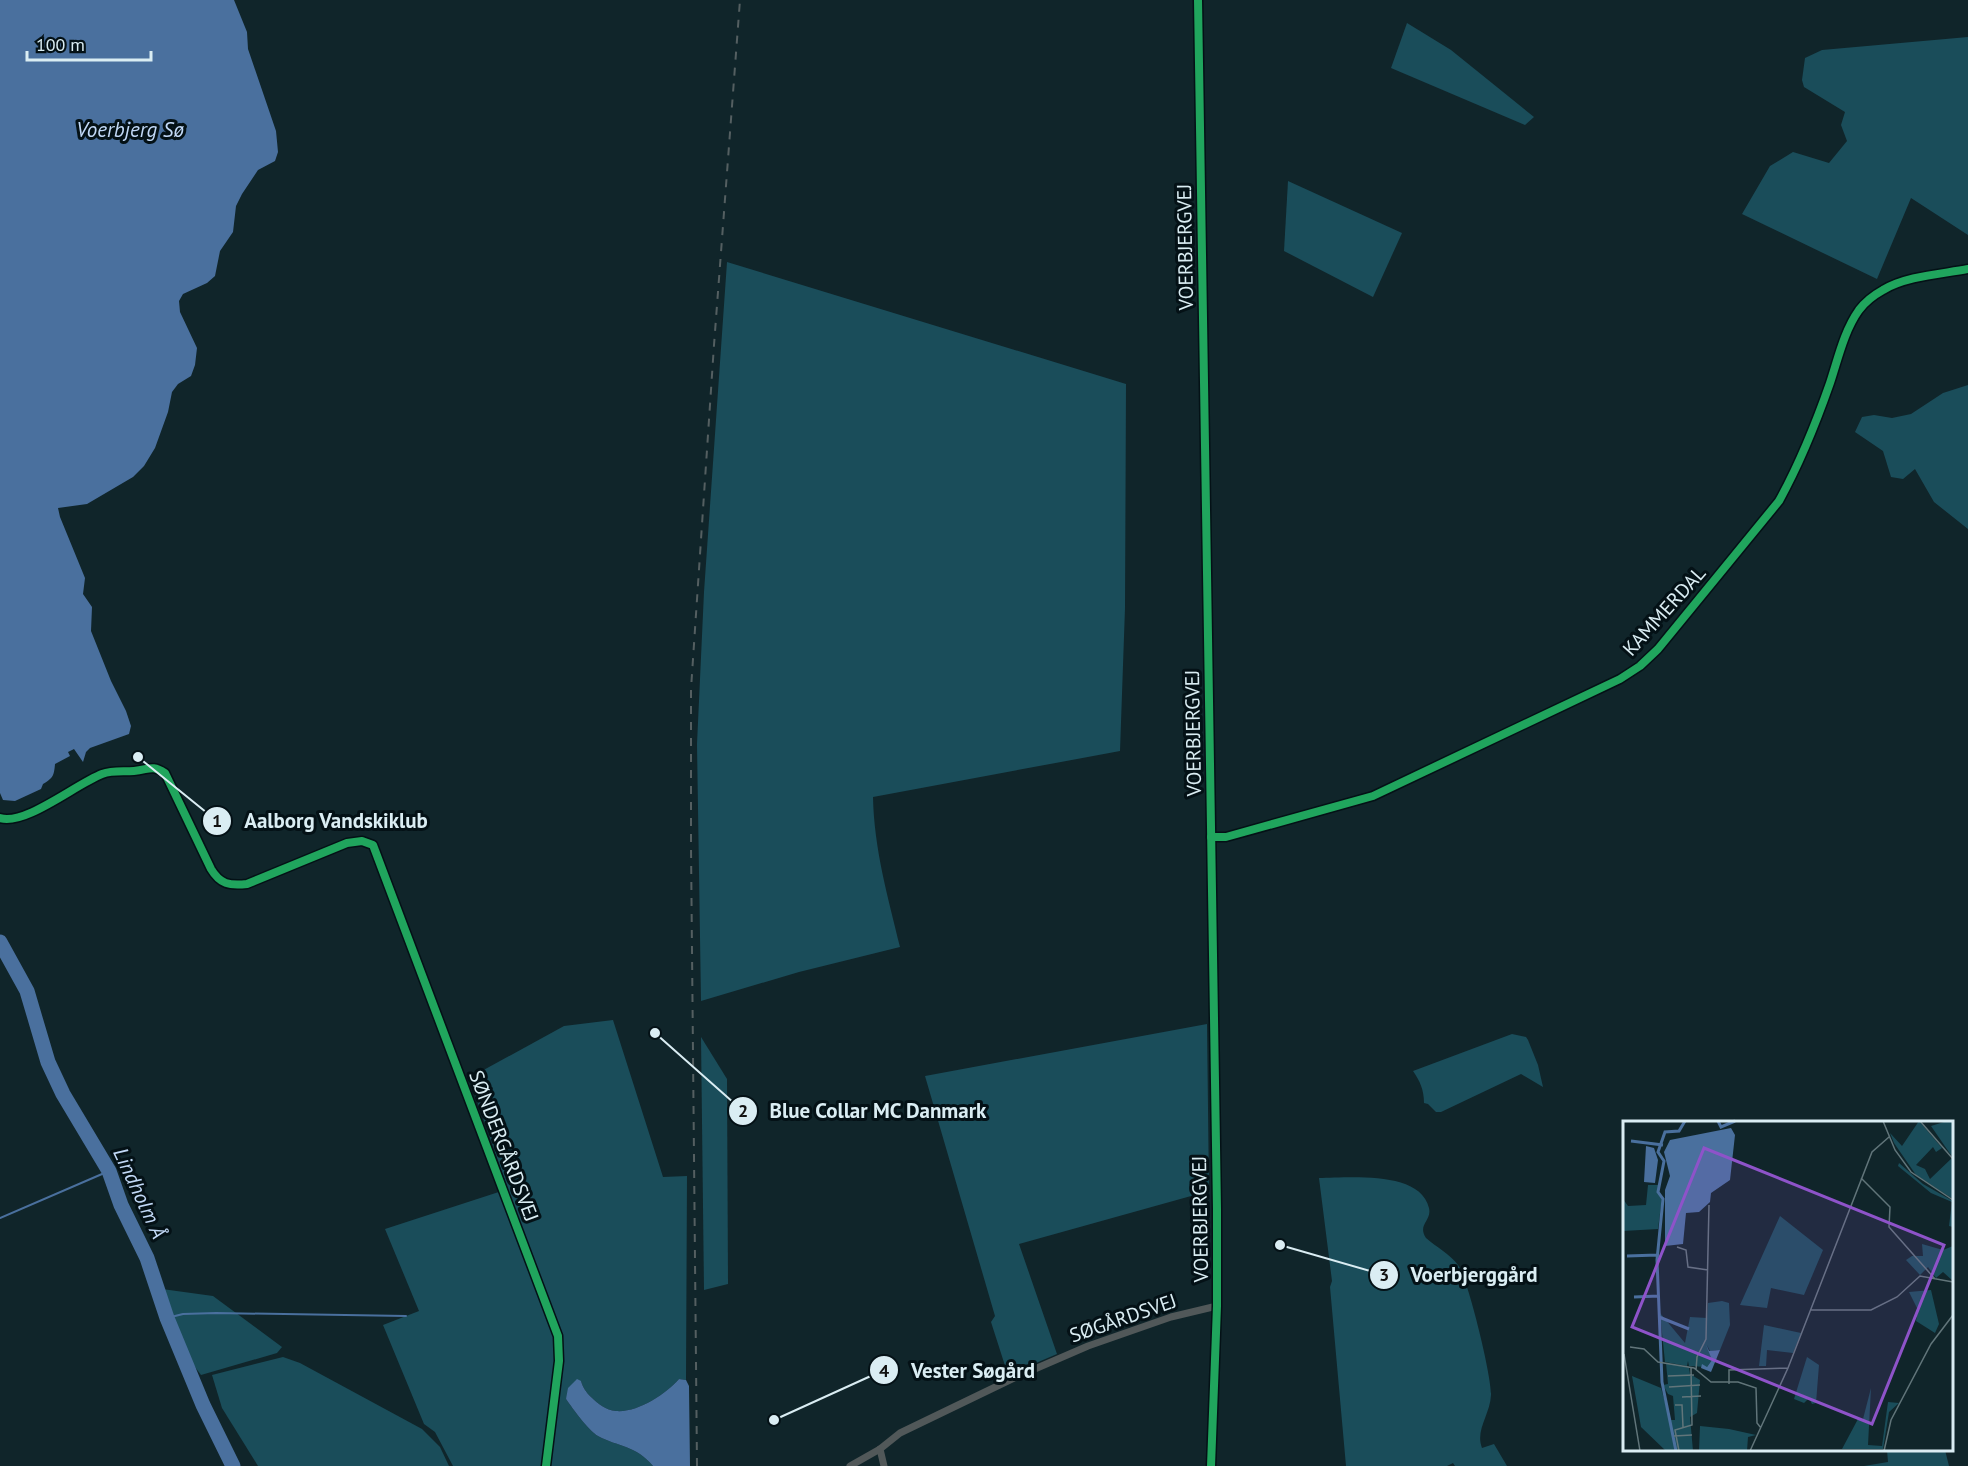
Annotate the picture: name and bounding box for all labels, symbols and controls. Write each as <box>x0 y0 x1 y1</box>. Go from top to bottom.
scale bar <box>27 24 152 62</box>
text: 100 m <box>36 33 85 56</box>
water label: Voerbjerg Sø <box>76 116 184 143</box>
street label: VOERBJERGVEJ <box>1171 184 1199 311</box>
street label: KAMMERDAL <box>1617 561 1711 661</box>
street label: VOERBJERGVEJ <box>1179 670 1207 797</box>
callout: Aalborg Vandskiklub <box>202 801 440 840</box>
text: Aalborg Vandskiklub <box>244 807 428 834</box>
text: 1 <box>212 809 222 832</box>
street label: SØNDERGÅRDSVEJ <box>463 1067 545 1225</box>
callout: Blue Collar MC Danmark <box>728 1091 999 1130</box>
text: Blue Collar MC Danmark <box>770 1097 987 1124</box>
text: 2 <box>738 1099 748 1122</box>
inset map <box>1623 1121 1953 1451</box>
water label: Lindholm Å <box>107 1143 173 1243</box>
street label: VOERBJERGVEJ <box>1186 1156 1214 1283</box>
callout: Voerbjerggård <box>1369 1255 1550 1294</box>
text: Voerbjerggård <box>1410 1261 1537 1288</box>
text: 3 <box>1379 1263 1389 1286</box>
street label: SØGÅRDSVEJ <box>1066 1288 1180 1348</box>
callout: Vester Søgård <box>869 1351 1047 1390</box>
text: Vester Søgård <box>910 1357 1035 1384</box>
text: 4 <box>879 1359 889 1382</box>

